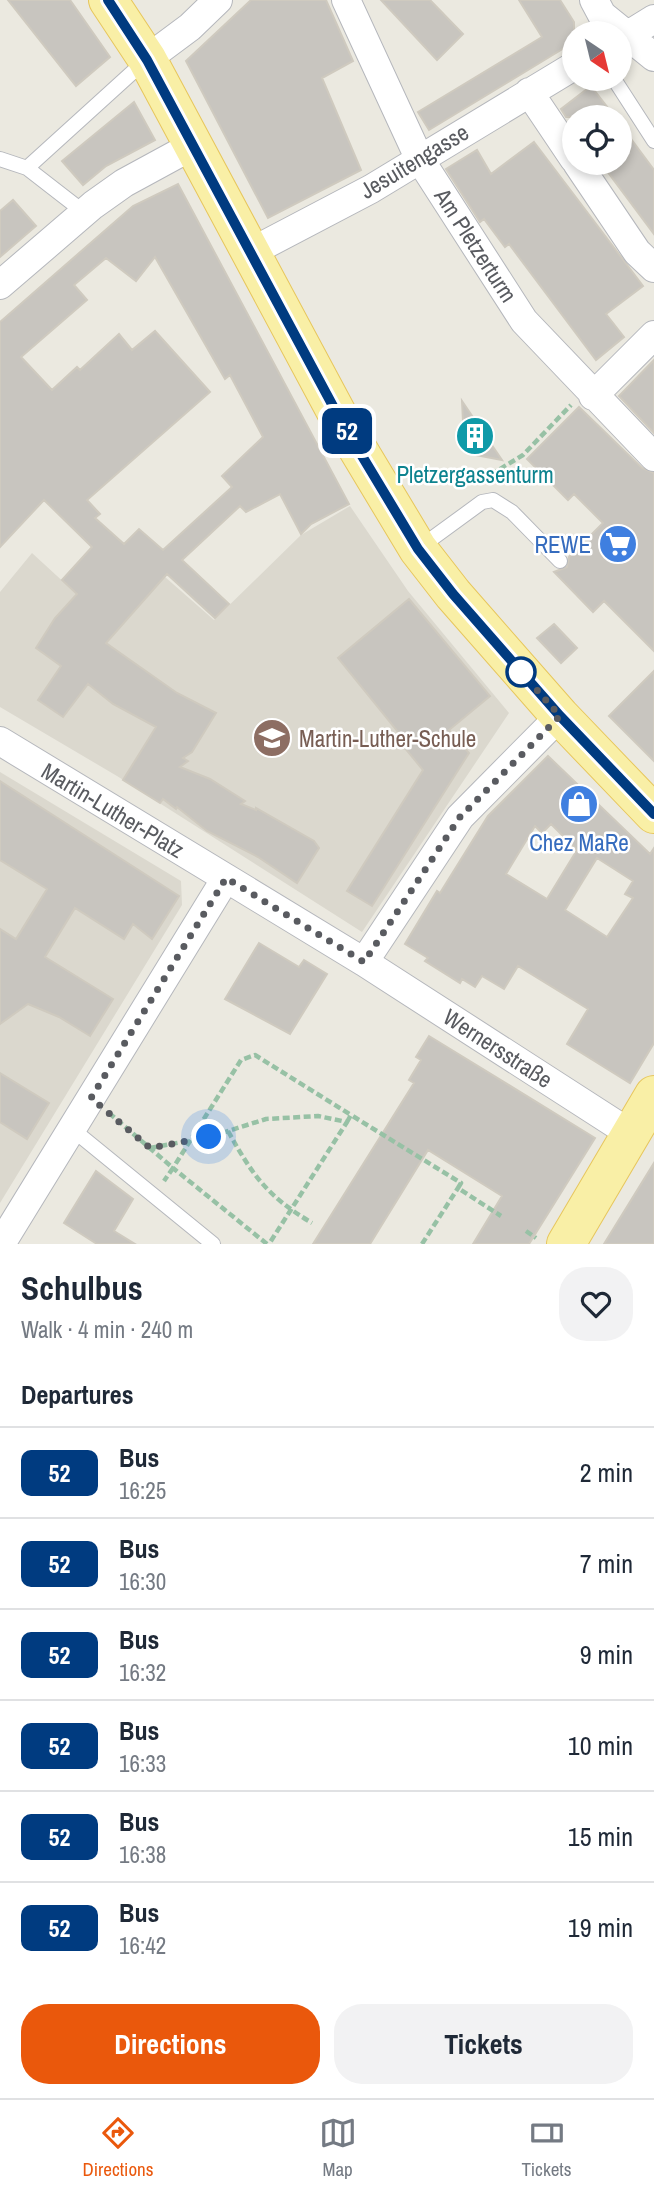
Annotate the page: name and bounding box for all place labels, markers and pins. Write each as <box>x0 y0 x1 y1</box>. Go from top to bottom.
building icon: Pletzergassenturm <box>454 415 496 457</box>
place label: Pletzergassenturm <box>396 459 554 490</box>
supermarket icon: REWE <box>597 523 639 565</box>
place label: REWE <box>534 529 591 560</box>
unlabelled marker <box>506 657 536 687</box>
school or university icon: Martin-Luther-Schule <box>251 717 293 759</box>
place label: Martin-Luther-Schule <box>299 723 476 754</box>
shop icon: Chez MaRe <box>558 783 600 825</box>
place label: Chez MaRe <box>529 827 629 858</box>

